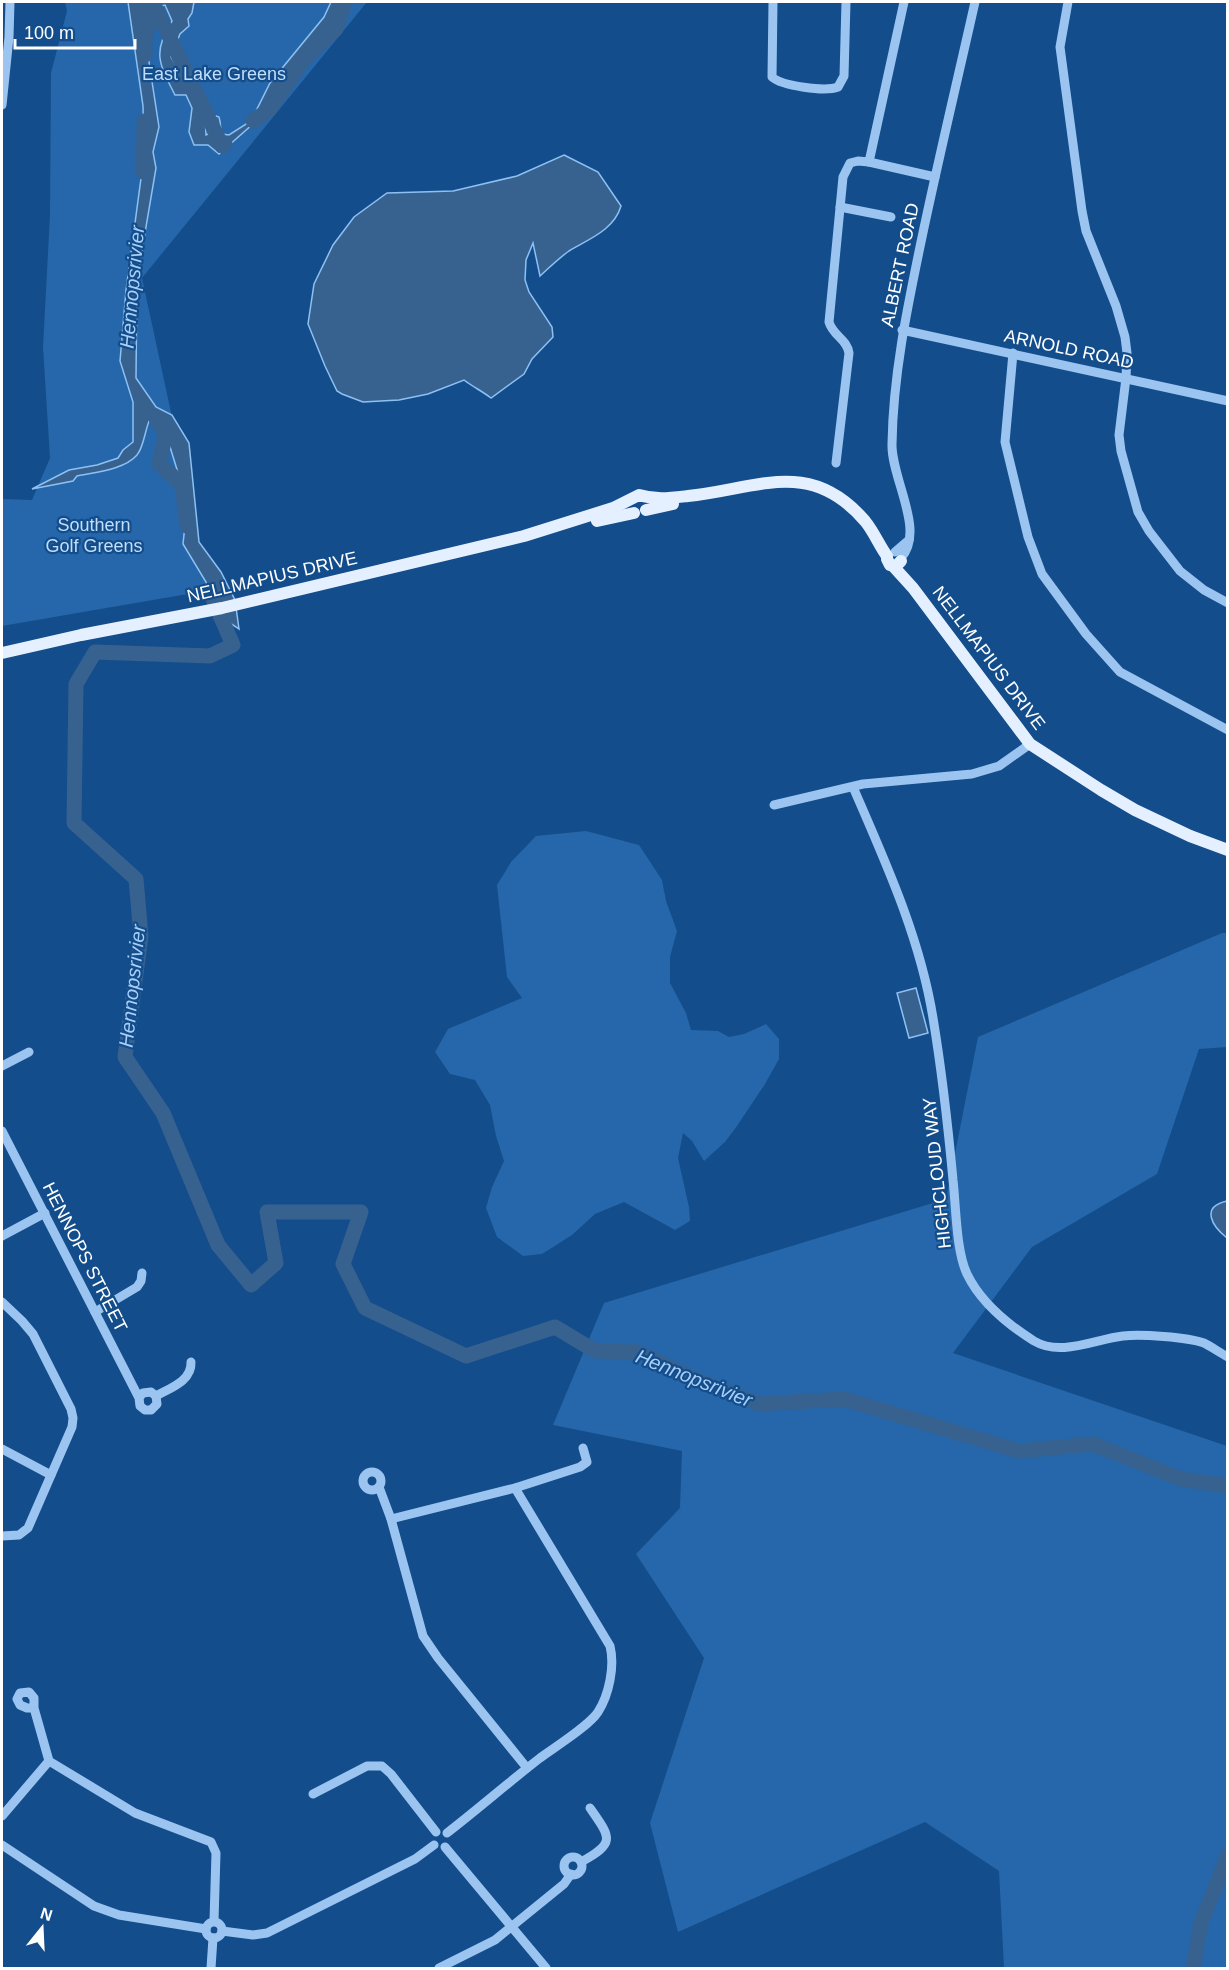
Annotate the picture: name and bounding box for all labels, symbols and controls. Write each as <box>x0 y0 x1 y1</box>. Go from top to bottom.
scale bar <box>15 12 135 50</box>
text: 100 m <box>24 23 74 43</box>
park label: East Lake Greens <box>142 64 286 84</box>
street label: ALBERT ROAD <box>877 201 923 329</box>
water label: Hennopsrivier <box>116 223 148 349</box>
street label: ARNOLD ROAD <box>1002 325 1136 373</box>
park label: Southern Golf Greens <box>45 515 143 556</box>
street label: NELLMAPIUS DRIVE <box>185 548 359 606</box>
street label: NELLMAPIUS DRIVE <box>929 582 1049 734</box>
water label: Hennopsrivier <box>115 922 150 1049</box>
street label: HIGHCLOUD WAY <box>919 1096 955 1250</box>
street label: HENNOPS STREET <box>39 1179 131 1335</box>
water label: Hennopsrivier <box>633 1345 757 1412</box>
north arrow <box>12 1898 72 1958</box>
text: N <box>38 1904 55 1924</box>

